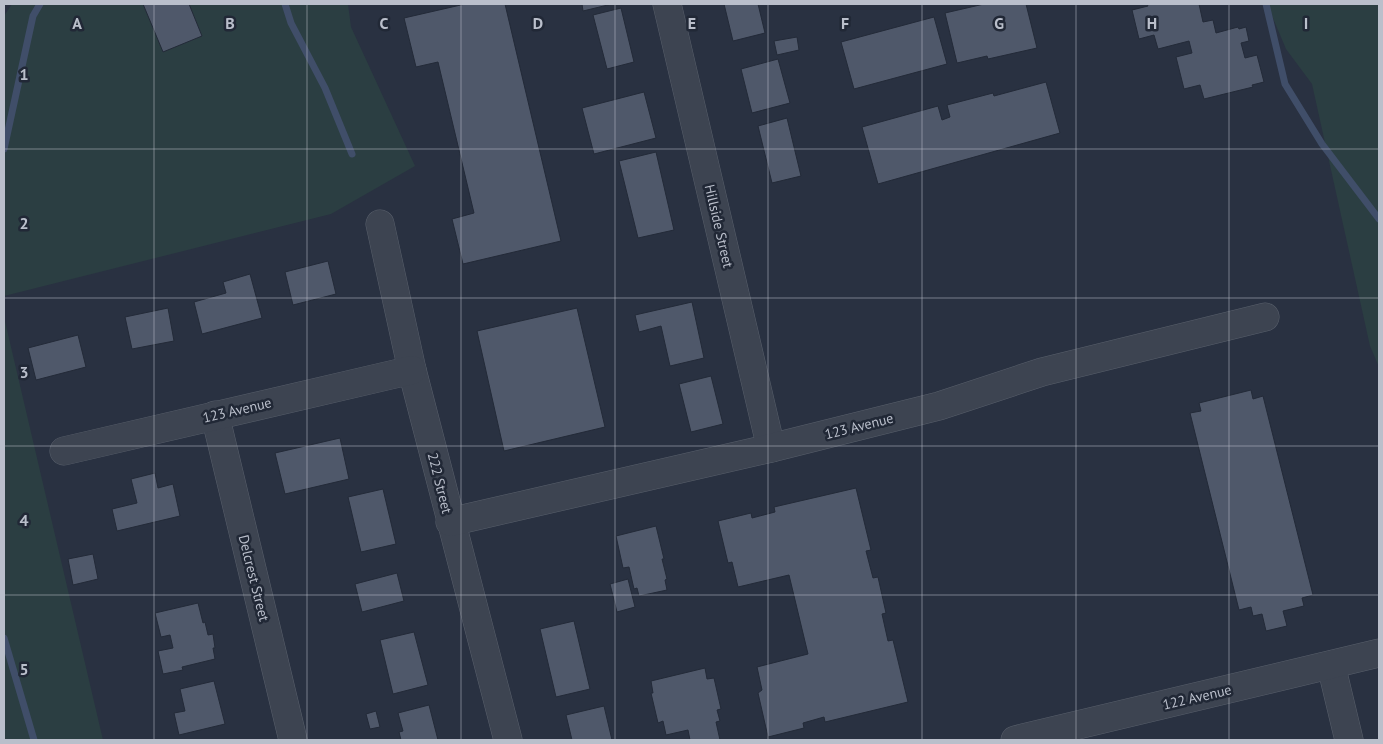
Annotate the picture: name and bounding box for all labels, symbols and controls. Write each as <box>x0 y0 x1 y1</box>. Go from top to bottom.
text: A <box>72 13 82 33</box>
text: B <box>225 13 235 33</box>
text: C <box>380 13 389 33</box>
text: D <box>533 13 543 33</box>
text: E <box>688 13 696 33</box>
text: F <box>841 13 849 33</box>
text: G <box>994 13 1004 33</box>
text: H <box>1147 13 1157 33</box>
text: I <box>1304 13 1308 33</box>
text: 1 <box>19 64 29 84</box>
street label: Hillside Street <box>701 183 737 270</box>
text: 2 <box>19 213 29 233</box>
text: 3 <box>19 362 29 382</box>
street label: 123 Avenue <box>201 393 273 427</box>
street label: 123 Avenue <box>823 409 895 443</box>
street label: 222 Street <box>424 451 456 516</box>
text: 4 <box>19 510 29 530</box>
street label: Delcrest Street <box>235 533 274 623</box>
text: 5 <box>19 659 29 679</box>
street label: 122 Avenue <box>1161 680 1233 714</box>

